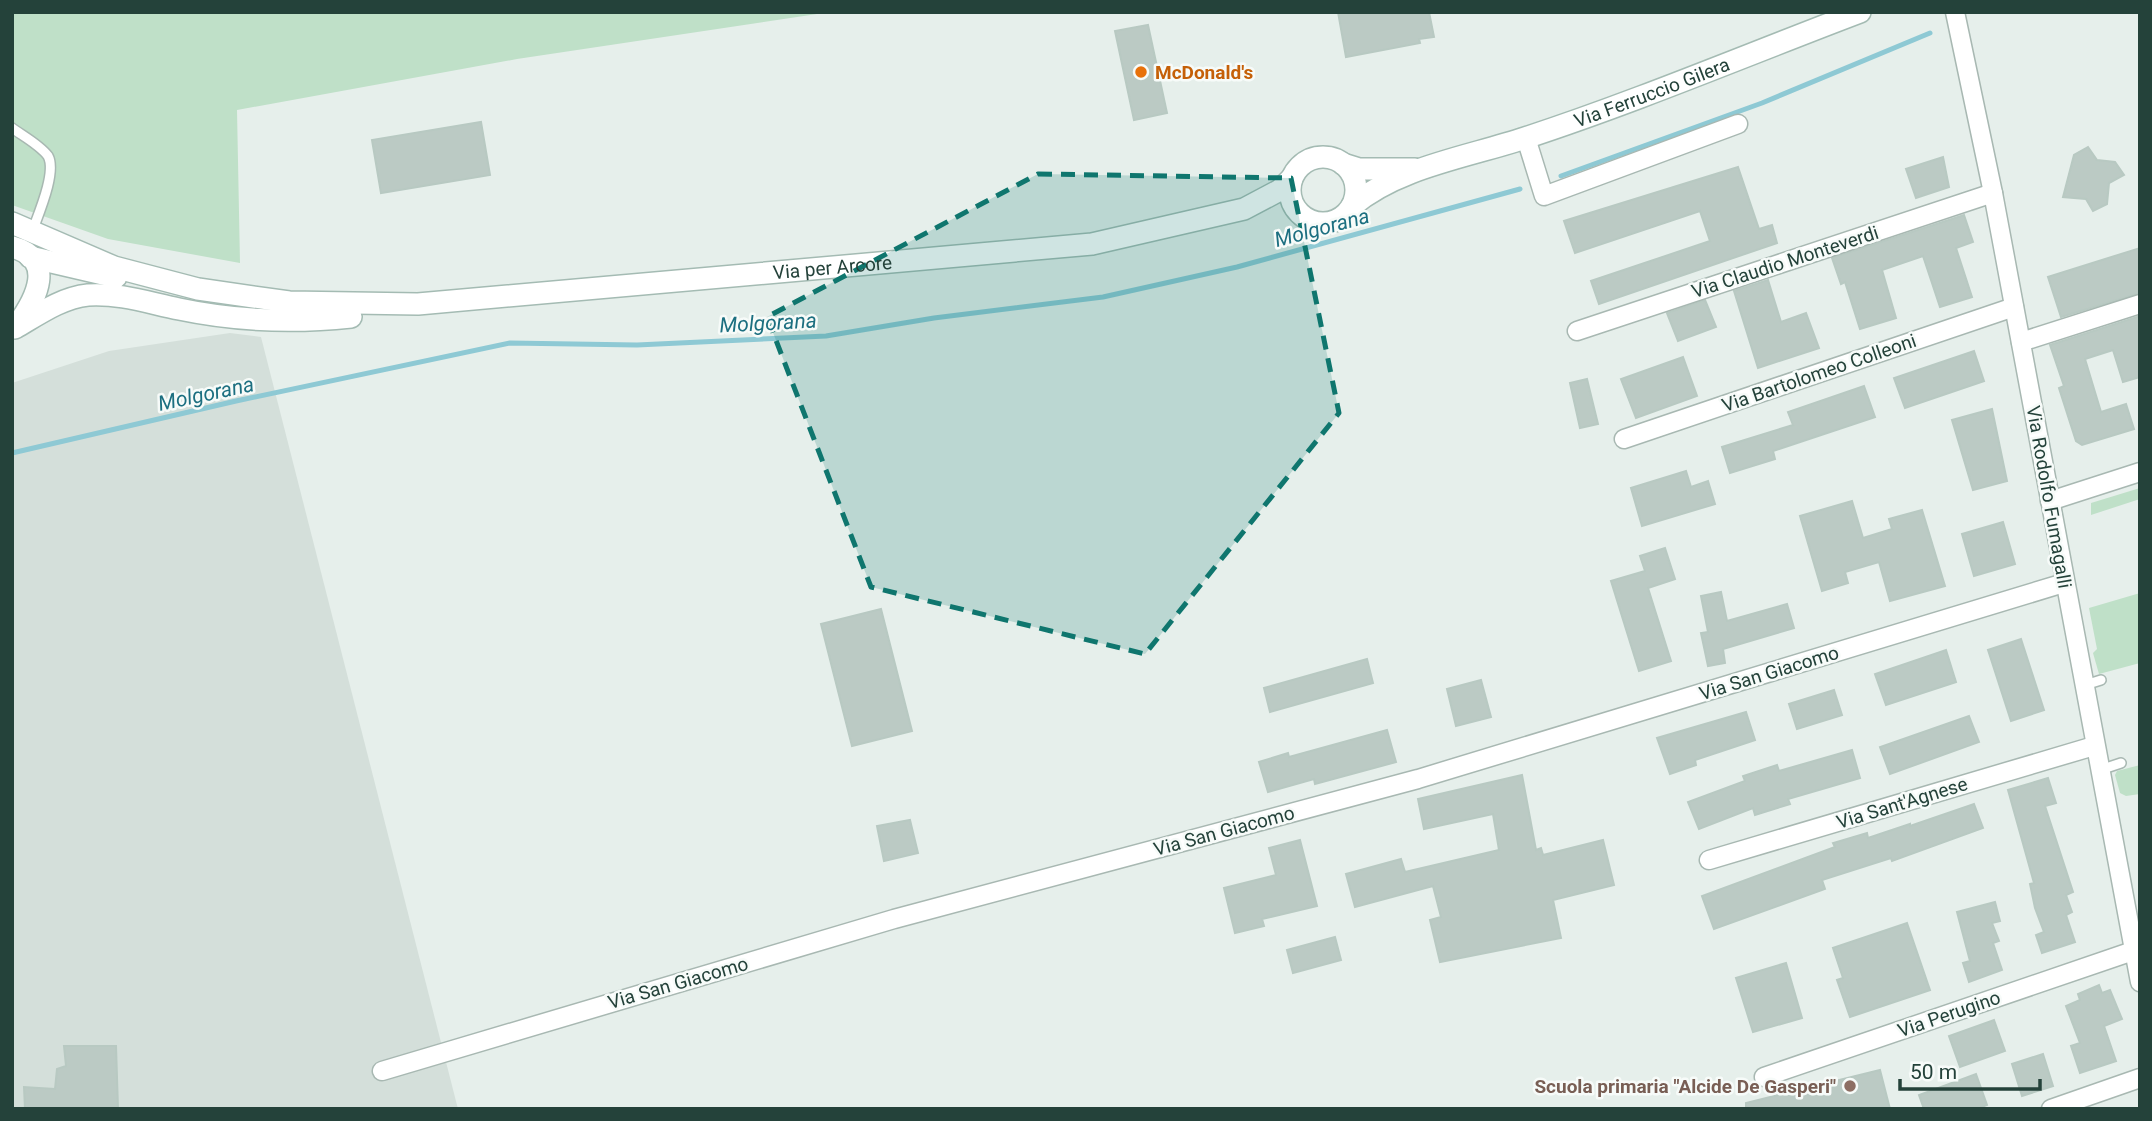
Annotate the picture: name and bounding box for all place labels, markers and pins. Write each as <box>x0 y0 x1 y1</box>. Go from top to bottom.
place label: McDonald's <box>1155 61 1253 84</box>
marker: McDonald's <box>1133 64 1149 80</box>
place label: Scuola primaria "Alcide De Gasperi" <box>1534 1075 1836 1098</box>
marker: Scuola primaria "Alcide De Gasperi" <box>1842 1078 1858 1094</box>

